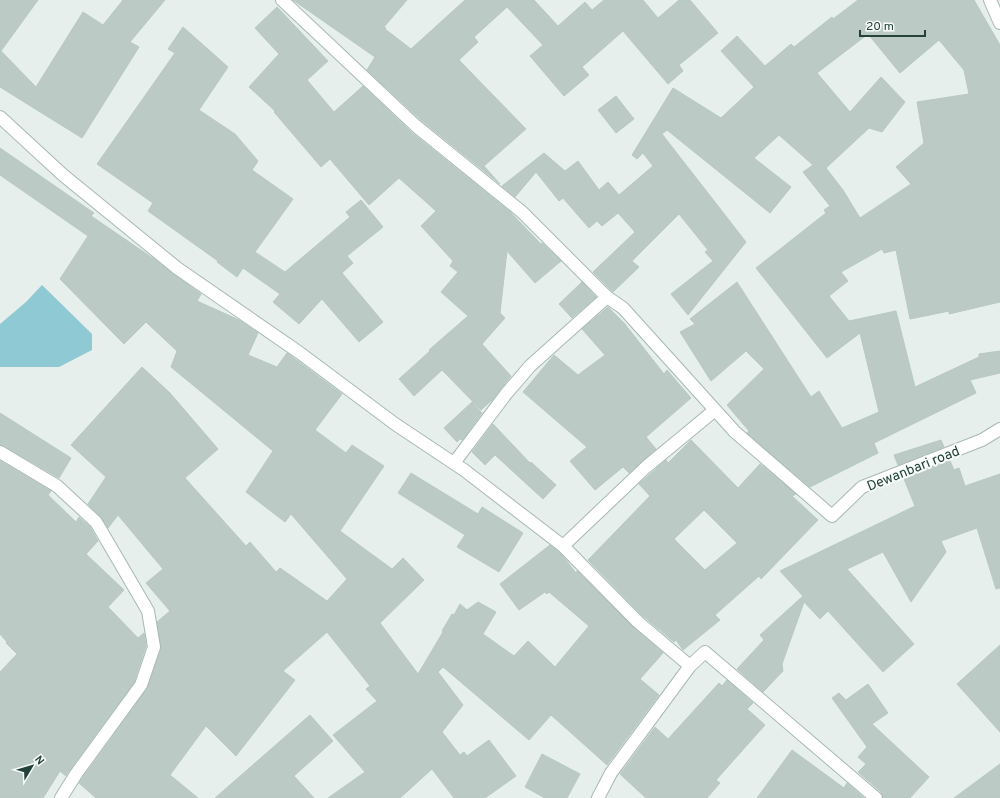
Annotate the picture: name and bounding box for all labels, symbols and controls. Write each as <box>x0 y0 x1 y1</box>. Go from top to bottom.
scale bar <box>860 12 925 38</box>
text: 20 m <box>866 19 894 35</box>
street label: Dewanbari road <box>865 443 962 496</box>
north arrow <box>12 746 52 786</box>
text: N <box>31 753 47 768</box>

